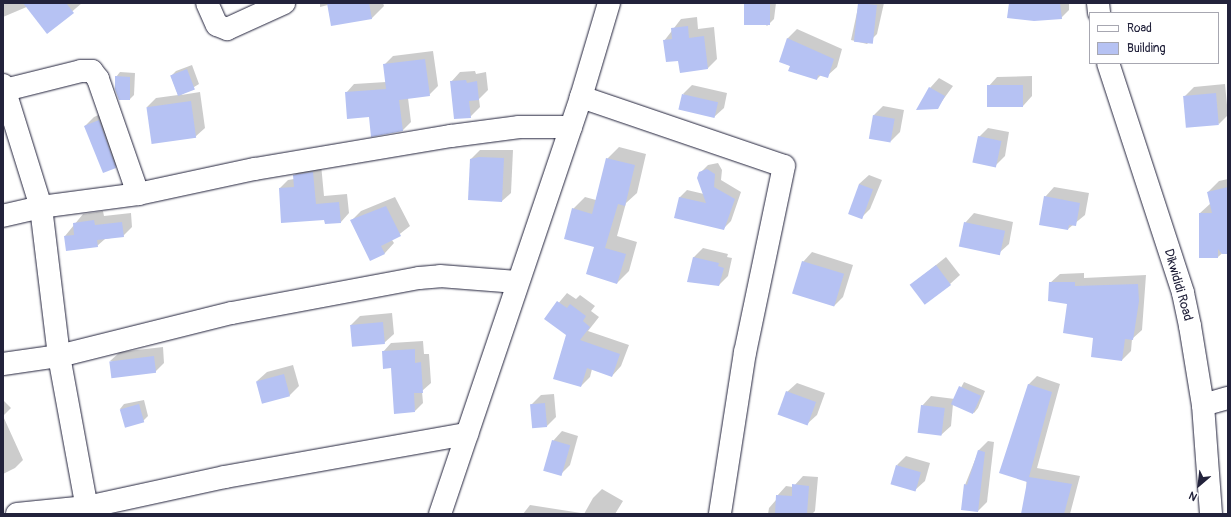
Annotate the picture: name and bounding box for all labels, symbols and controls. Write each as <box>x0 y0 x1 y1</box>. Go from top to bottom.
legend <box>1089 12 1219 64</box>
text: Road <box>1127 21 1152 36</box>
text: Building <box>1127 41 1166 56</box>
street label: Dikwididi Road <box>1160 247 1196 323</box>
north arrow <box>1179 465 1219 505</box>
text: N <box>1187 489 1199 504</box>

